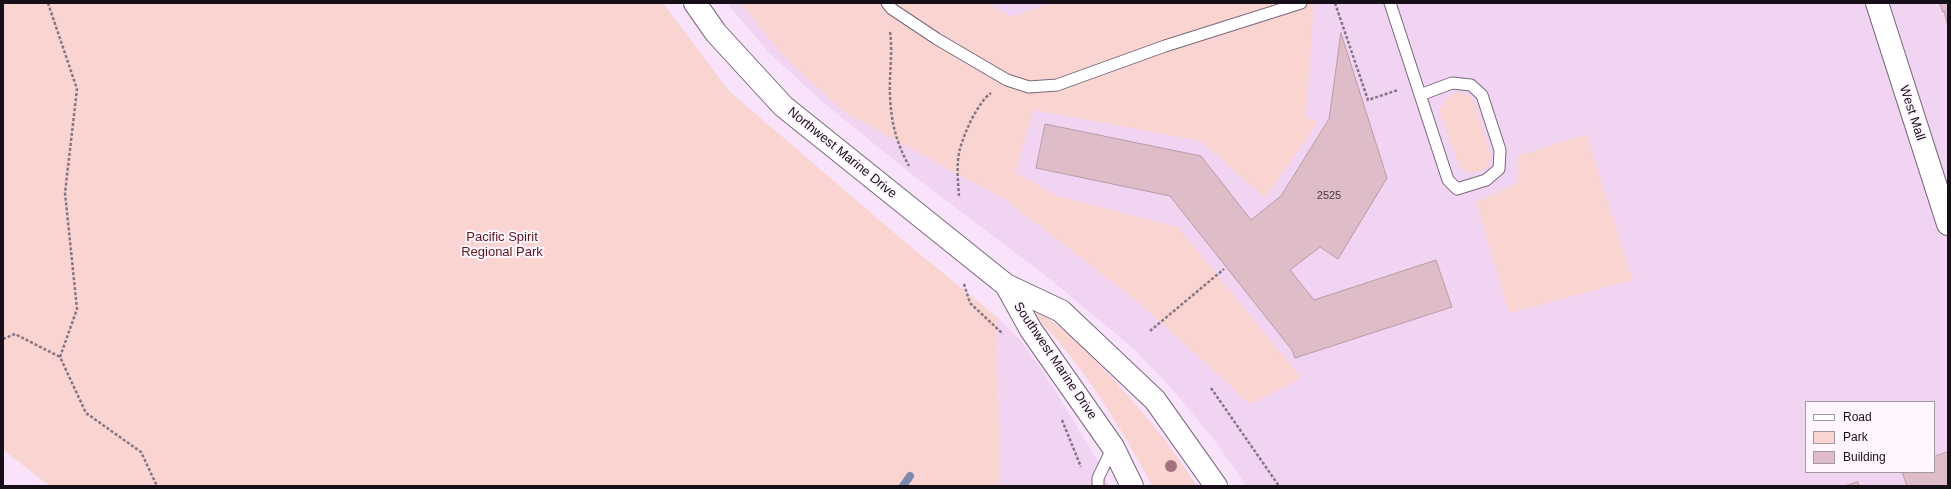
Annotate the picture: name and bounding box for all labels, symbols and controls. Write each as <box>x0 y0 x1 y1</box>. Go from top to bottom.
street label: West Mall <box>1896 84 1928 142</box>
street label: Northwest Marine Drive <box>784 104 900 202</box>
house number: 2525 <box>1317 189 1341 203</box>
park label: Pacific Spirit Regional Park <box>461 229 543 260</box>
street label: Southwest Marine Drive <box>1010 299 1100 423</box>
legend <box>1805 401 1935 473</box>
text: Road <box>1843 410 1872 424</box>
text: Park <box>1843 430 1868 444</box>
text: Building <box>1843 450 1886 464</box>

